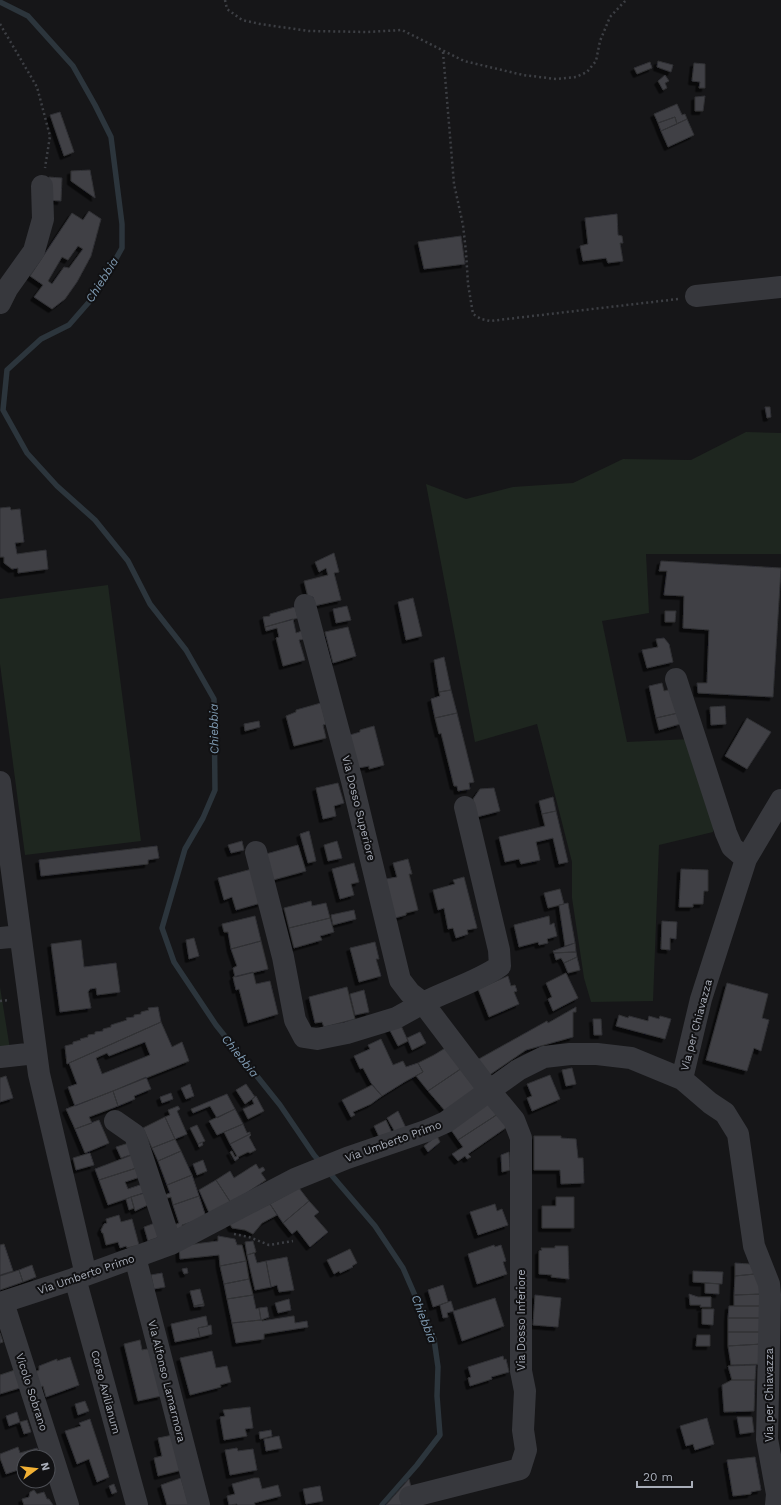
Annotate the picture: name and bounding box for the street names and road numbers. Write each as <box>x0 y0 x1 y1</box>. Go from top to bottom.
street label: Via Dosso Superiore <box>339 754 378 862</box>
street label: Via per Chiavazza <box>678 978 715 1072</box>
street label: Via Umberto Primo <box>343 1118 443 1165</box>
street label: Via Umberto Primo <box>36 1252 136 1297</box>
street label: Via Dosso Inferiore <box>515 1269 528 1371</box>
street label: Via Alfonso Lamarmora <box>145 1319 188 1444</box>
street label: Via per Chiavazza <box>763 1348 776 1442</box>
street label: Corso Avilianum <box>88 1349 123 1435</box>
street label: Vicolo Sobrano <box>13 1352 50 1433</box>

